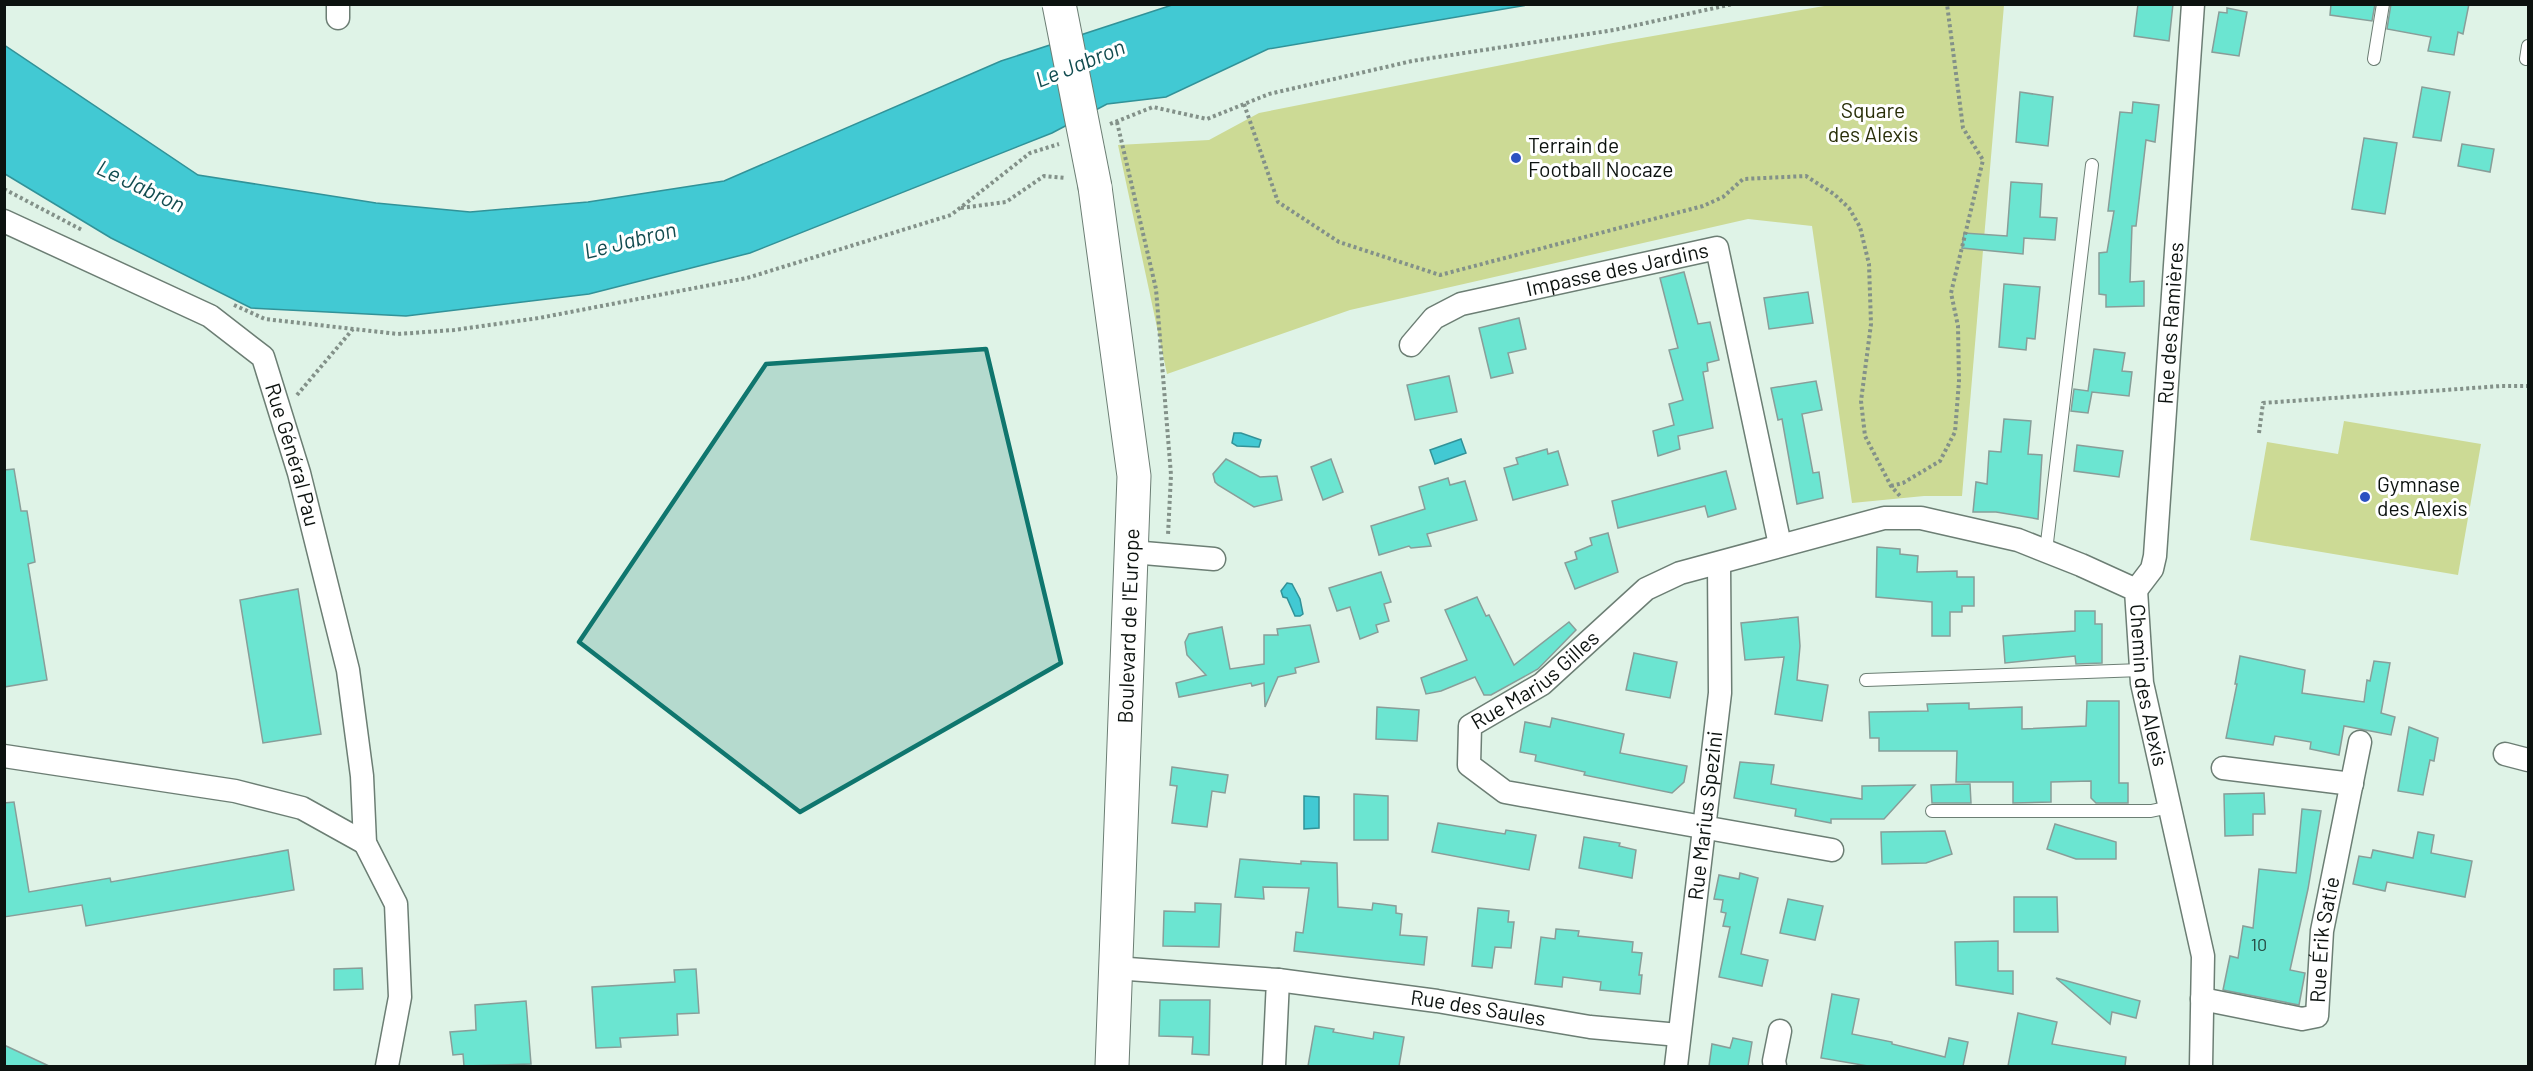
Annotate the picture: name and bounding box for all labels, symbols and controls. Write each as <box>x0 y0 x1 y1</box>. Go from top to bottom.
water label: Le Jabron <box>1031 32 1128 92</box>
park label: Square des Alexis <box>1828 97 1918 146</box>
place label: Terrain de Football Nocaze <box>1528 132 1673 181</box>
marker: Terrain de Football Nocaze <box>1509 151 1523 165</box>
water label: Le Jabron <box>93 153 190 217</box>
water label: Le Jabron <box>581 215 679 263</box>
street label: Impasse des Jardins <box>1524 236 1711 300</box>
street label: Rue des Ramières <box>2151 241 2188 405</box>
street label: Rue Général Pau <box>261 380 326 529</box>
place label: Gymnase des Alexis <box>2377 471 2468 520</box>
marker: Gymnase des Alexis <box>2358 490 2372 504</box>
street label: Boulevard de l'Europe <box>1112 528 1143 724</box>
street label: Chemin des Alexis <box>2126 603 2174 768</box>
street label: Rue Marius Gilles <box>1466 624 1603 734</box>
street label: Rue Marius Spezini <box>1682 730 1726 902</box>
street label: Rue Érik Satie <box>2304 874 2344 1004</box>
house number: 10 <box>2251 933 2267 955</box>
street label: Rue des Saules <box>1409 984 1548 1030</box>

